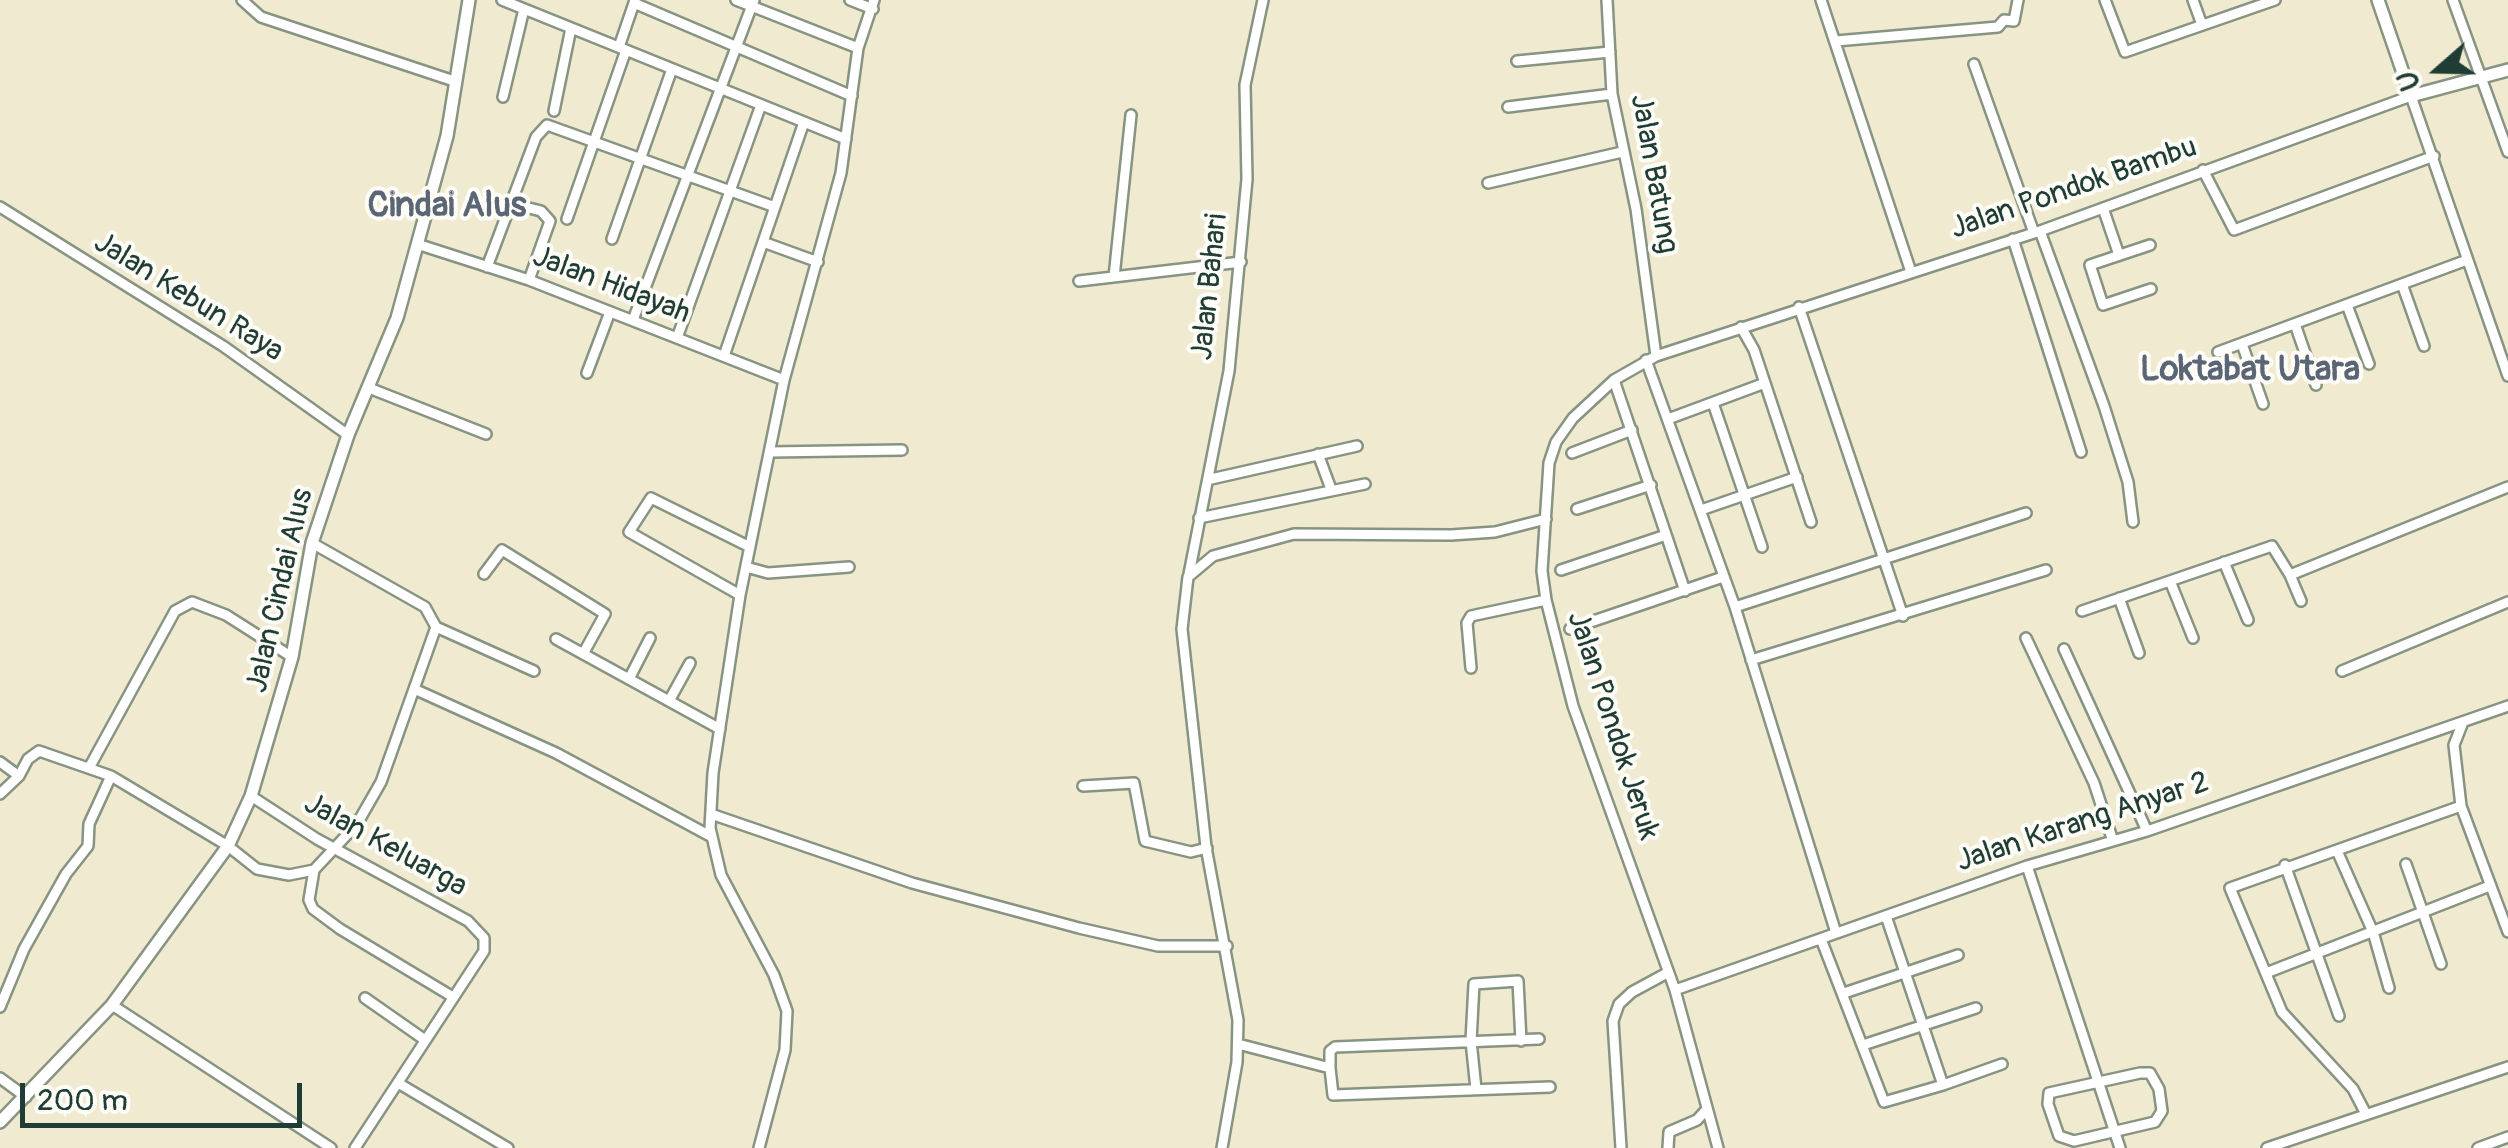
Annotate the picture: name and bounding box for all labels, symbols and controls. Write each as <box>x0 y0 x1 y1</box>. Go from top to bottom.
north arrow <box>2388 20 2488 120</box>
text: U <box>2390 66 2429 95</box>
street label: Jalan Batung <box>1621 91 1685 257</box>
street label: Jalan Pondok Bambu <box>1946 130 2202 248</box>
district label: Cindai Alus <box>368 186 526 228</box>
street label: Jalan Bahari <box>1185 212 1237 362</box>
street label: Jalan Kebun Raya <box>87 225 289 371</box>
street label: Jalan Hidayah <box>527 239 695 333</box>
district label: Loktabat Utara <box>2140 350 2360 392</box>
street label: Jalan Cindai Alus <box>240 486 322 696</box>
street label: Jalan Pondok Jeruk <box>1558 607 1666 845</box>
street label: Jalan Karang Anyar 2 <box>1952 765 2214 881</box>
street label: Jalan Keluarga <box>297 786 473 906</box>
scale bar <box>25 1063 308 1125</box>
text: 200 m <box>37 1082 128 1119</box>

